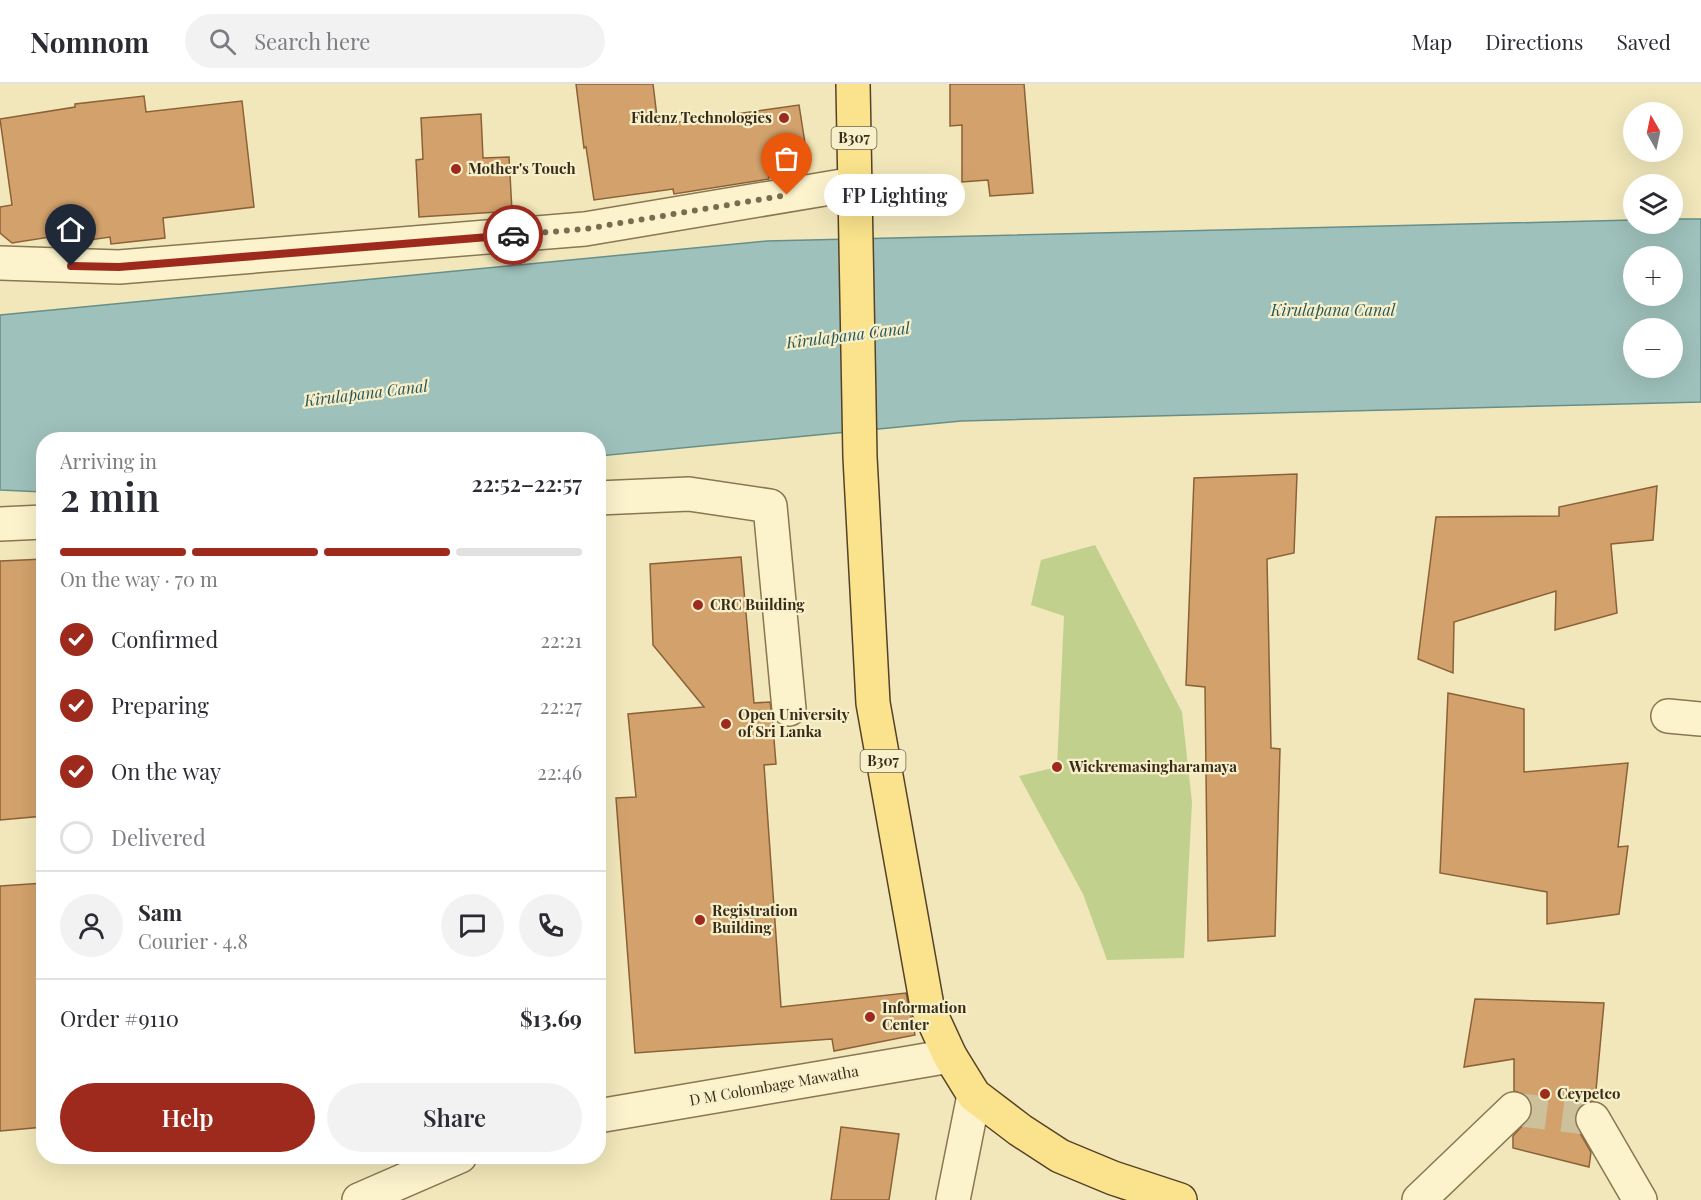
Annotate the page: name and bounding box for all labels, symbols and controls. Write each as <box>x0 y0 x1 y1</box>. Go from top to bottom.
search box <box>185 14 605 68</box>
text: Nomnom <box>30 23 149 60</box>
icon: search <box>206 25 239 58</box>
text: Search here <box>254 26 371 56</box>
text: Map <box>1411 27 1452 55</box>
text: Directions <box>1485 27 1583 55</box>
text: Saved <box>1616 27 1671 55</box>
north arrow <box>1623 102 1683 162</box>
map controls <box>1623 102 1683 378</box>
place label: Fidenz Technologies <box>631 107 772 127</box>
marker: Fidenz Technologies <box>777 111 791 125</box>
road number: B307 <box>832 127 876 149</box>
pin <box>761 133 812 195</box>
icon: bag <box>770 142 803 175</box>
place label: Mother's Touch <box>468 158 576 178</box>
marker: Mother's Touch <box>449 162 463 176</box>
callout: FP Lighting <box>823 174 964 216</box>
button: layers <box>1623 174 1683 234</box>
text: FP Lighting <box>842 181 947 208</box>
pin <box>45 204 96 266</box>
courier <box>483 205 543 265</box>
icon: home <box>54 213 87 246</box>
icon: car <box>497 219 530 252</box>
button: + <box>1623 246 1683 306</box>
water label: Kirulapana Canal <box>1270 299 1396 320</box>
water label: Kirulapana Canal <box>784 316 911 353</box>
button: − <box>1623 318 1683 378</box>
water label: Kirulapana Canal <box>302 374 429 411</box>
text: Arriving in <box>60 447 157 474</box>
text: 22:52–22:57 <box>471 468 582 498</box>
text: 2 min <box>60 470 160 522</box>
text: On the way · 70 m <box>60 565 218 592</box>
place label: CRC Building <box>710 594 805 614</box>
marker: CRC Building <box>691 598 705 612</box>
icon: check <box>60 623 93 656</box>
text: Confirmed <box>111 624 218 654</box>
text: 22:21 <box>541 626 582 653</box>
icon: check <box>60 689 93 722</box>
text: Preparing <box>111 690 209 720</box>
text: 22:27 <box>540 692 582 719</box>
place label: Open University of Sri Lanka <box>738 704 850 741</box>
marker: Open University of Sri Lanka <box>719 717 733 731</box>
road number: B307 <box>860 750 906 772</box>
icon: check <box>60 755 93 788</box>
text: On the way <box>111 756 221 786</box>
place label: Wickremasingharamaya <box>1068 756 1237 776</box>
text: 22:46 <box>537 758 582 785</box>
marker: Wickremasingharamaya <box>1050 760 1064 774</box>
text: Delivered <box>111 822 206 852</box>
button: person <box>60 894 123 957</box>
button: chat <box>441 894 504 957</box>
button: phone <box>519 894 582 957</box>
text: Sam <box>138 897 182 927</box>
place label: Registration Building <box>712 900 798 937</box>
marker: Registration Building <box>693 913 707 927</box>
text: Courier · 4.8 <box>138 927 248 954</box>
place label: Information Center <box>882 997 967 1034</box>
text: Order #9110 <box>60 1003 179 1033</box>
text: $13.69 <box>520 1003 582 1033</box>
marker: Information Center <box>863 1010 877 1024</box>
street label: D M Colombage Mawatha <box>688 1060 860 1110</box>
button: Help <box>60 1083 315 1152</box>
button: Share <box>327 1083 582 1152</box>
place label: Ceypetco <box>1557 1083 1620 1103</box>
marker: Ceypetco <box>1538 1087 1552 1101</box>

